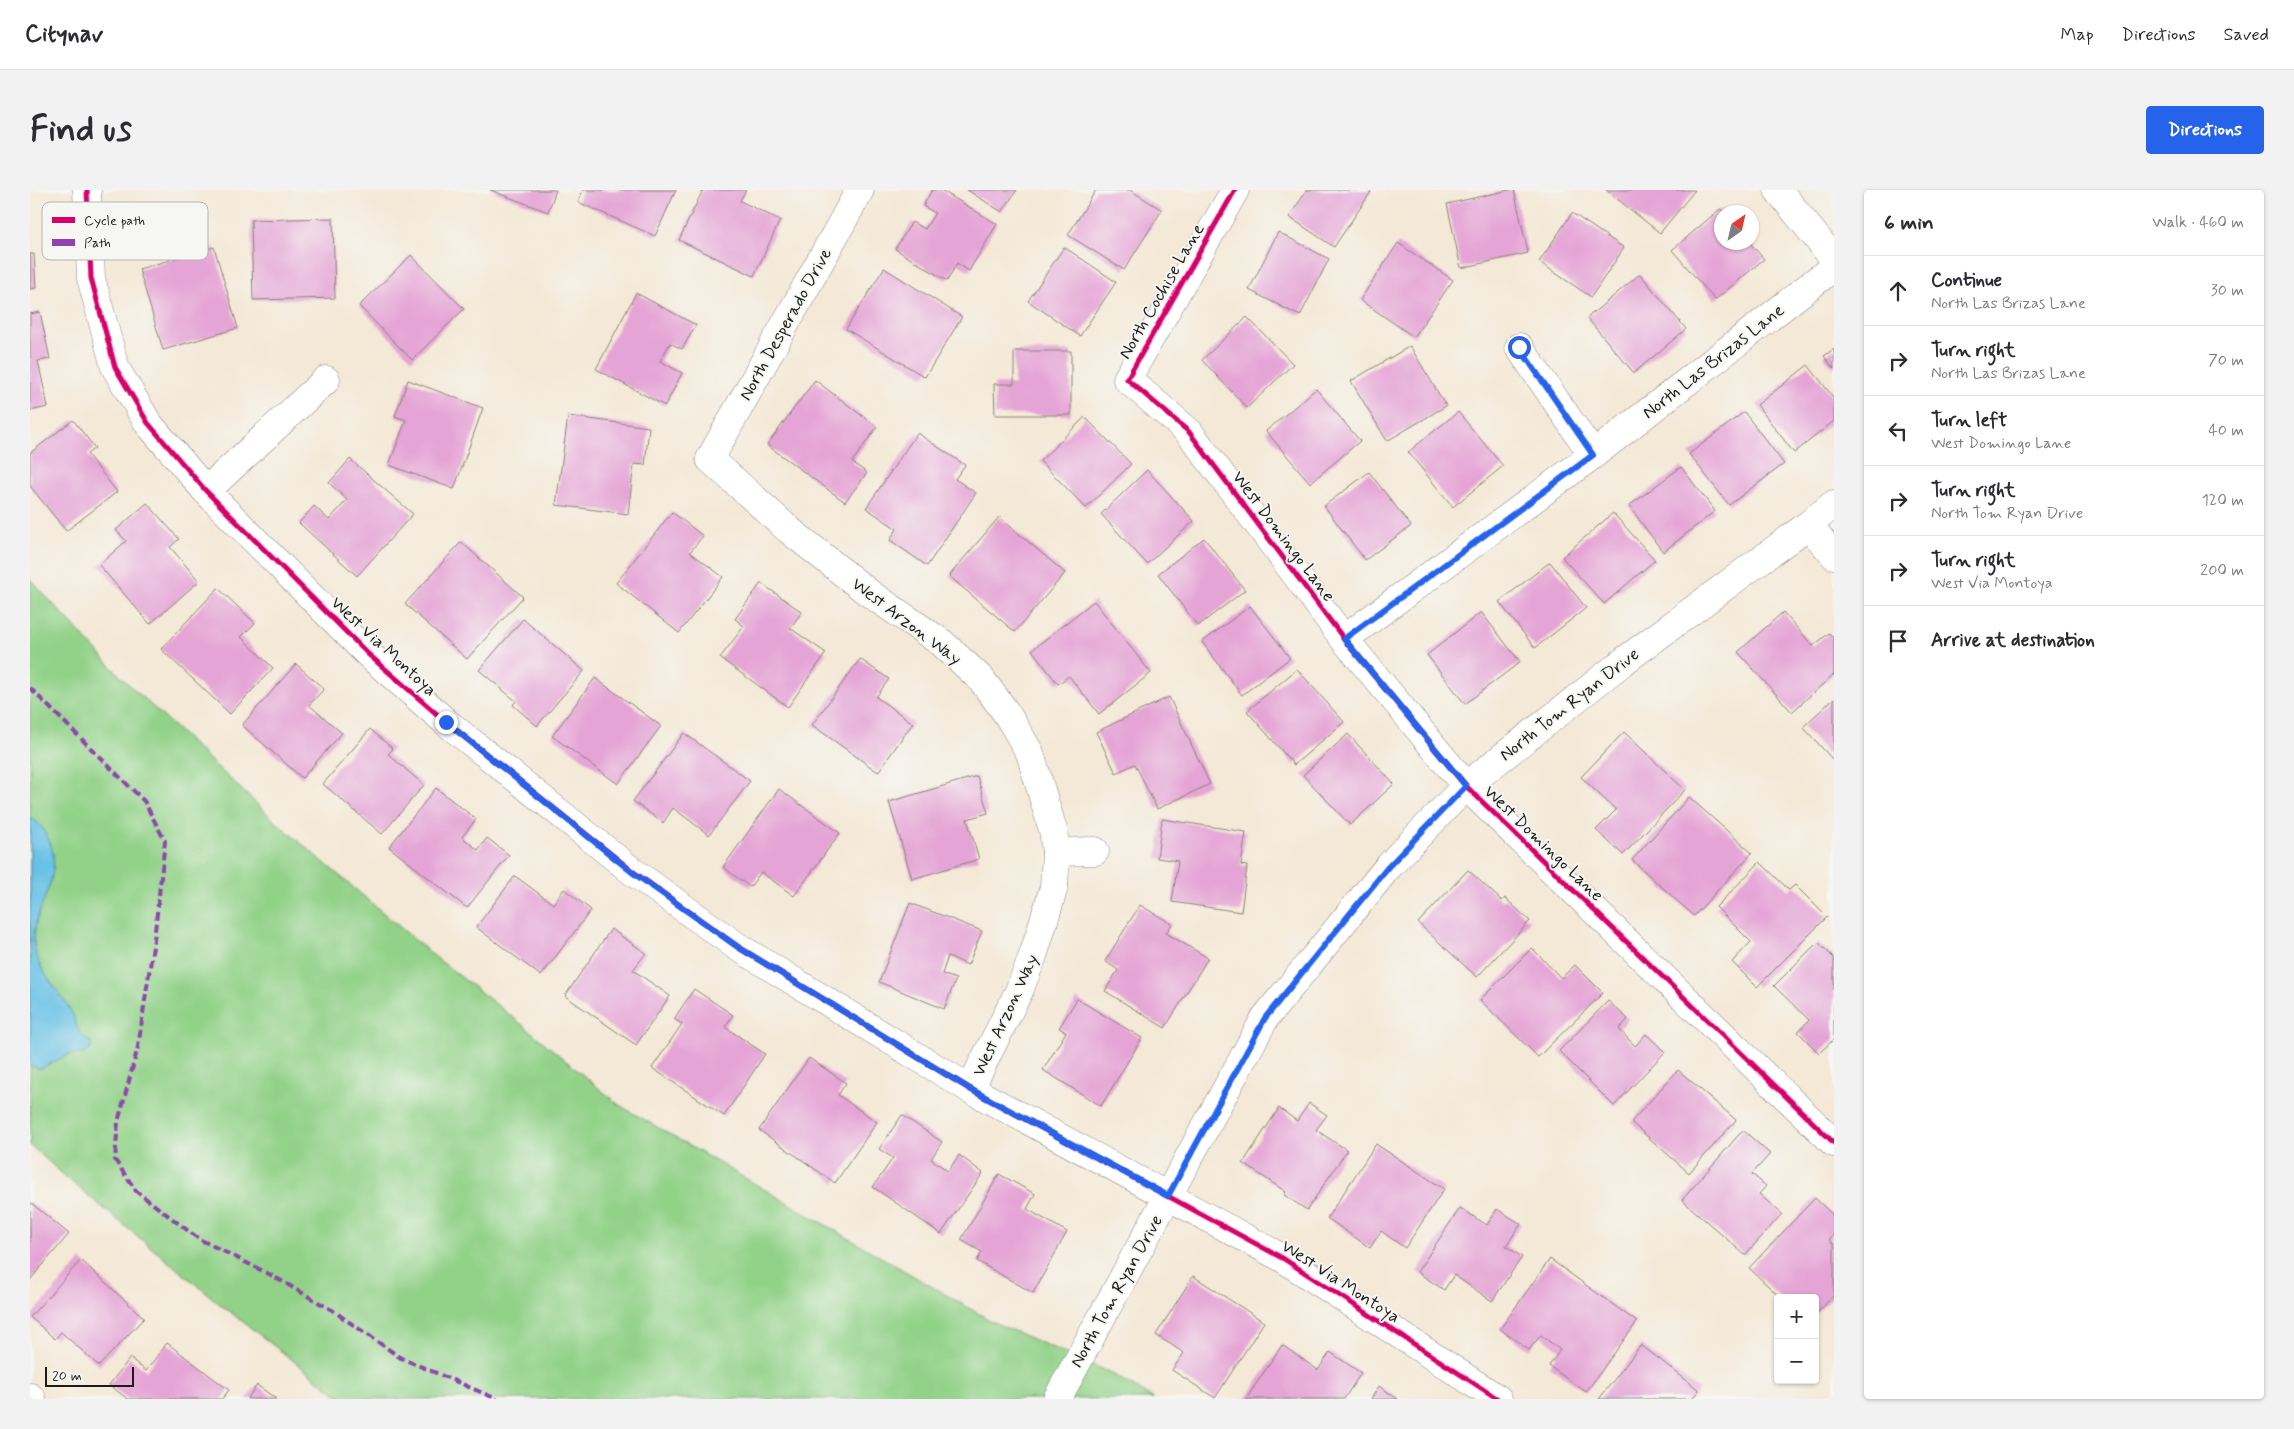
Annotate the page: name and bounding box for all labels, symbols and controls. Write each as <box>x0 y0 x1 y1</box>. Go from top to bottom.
text: Citynav <box>25 19 103 50</box>
text: Map <box>2061 23 2094 47</box>
text: Directions <box>2122 23 2196 47</box>
text: Saved <box>2224 23 2269 47</box>
button: Directions <box>2146 106 2264 154</box>
text: Find us <box>30 107 132 153</box>
legend <box>42 202 208 260</box>
north arrow <box>1714 205 1759 250</box>
text: 6 min <box>1884 209 1934 237</box>
text: Cycle path <box>84 212 145 230</box>
text: Walk · 460 m <box>2152 212 2244 233</box>
street label: North Cochise Lane <box>1113 219 1211 364</box>
text: Path <box>84 234 111 252</box>
street label: North Desperado Drive <box>734 244 838 405</box>
text: Continue <box>1931 268 2002 293</box>
icon: ahead <box>1884 277 1912 305</box>
text: 30 m <box>2211 280 2244 301</box>
text: North Las Brizas Lane <box>1931 293 2086 314</box>
street label: North Las Brizas Lane <box>1638 299 1790 425</box>
route start <box>1508 336 1531 359</box>
text: Turn right <box>1931 338 2015 363</box>
icon: right <box>1884 347 1912 375</box>
text: 70 m <box>2208 350 2244 371</box>
text: North Las Brizas Lane <box>1931 363 2086 384</box>
text: Turn left <box>1931 408 2007 433</box>
icon: left <box>1884 417 1912 445</box>
text: 40 m <box>2208 420 2244 441</box>
text: West Domingo Lane <box>1931 433 2071 454</box>
street label: West Domingo Lane <box>1226 466 1340 607</box>
text: Turn right <box>1931 478 2015 503</box>
icon: right <box>1884 487 1912 515</box>
text: 120 m <box>2202 490 2244 511</box>
text: North Tom Ryan Drive <box>1931 503 2083 524</box>
text: Turn right <box>1931 548 2015 573</box>
icon: right <box>1884 557 1912 585</box>
text: 200 m <box>2200 560 2244 581</box>
street label: West Arzon Way <box>846 572 966 671</box>
text: West Via Montoya <box>1931 573 2053 594</box>
street label: West Via Montoya <box>325 591 442 702</box>
icon: arrive <box>1884 627 1912 655</box>
text: Arrive at destination <box>1931 628 2095 653</box>
street label: North Tom Ryan Drive <box>1495 643 1644 767</box>
route end <box>435 711 458 734</box>
street label: West Domingo Lane <box>1478 780 1608 907</box>
street label: West Arzon Way <box>967 951 1045 1080</box>
street label: North Tom Ryan Drive <box>1065 1211 1169 1372</box>
street label: West Via Montoya <box>1277 1235 1404 1329</box>
map controls <box>1774 1294 1819 1384</box>
button: + <box>1774 1294 1819 1339</box>
button: − <box>1774 1339 1819 1384</box>
scale bar <box>45 1364 134 1387</box>
text: 20 m <box>52 1367 82 1385</box>

